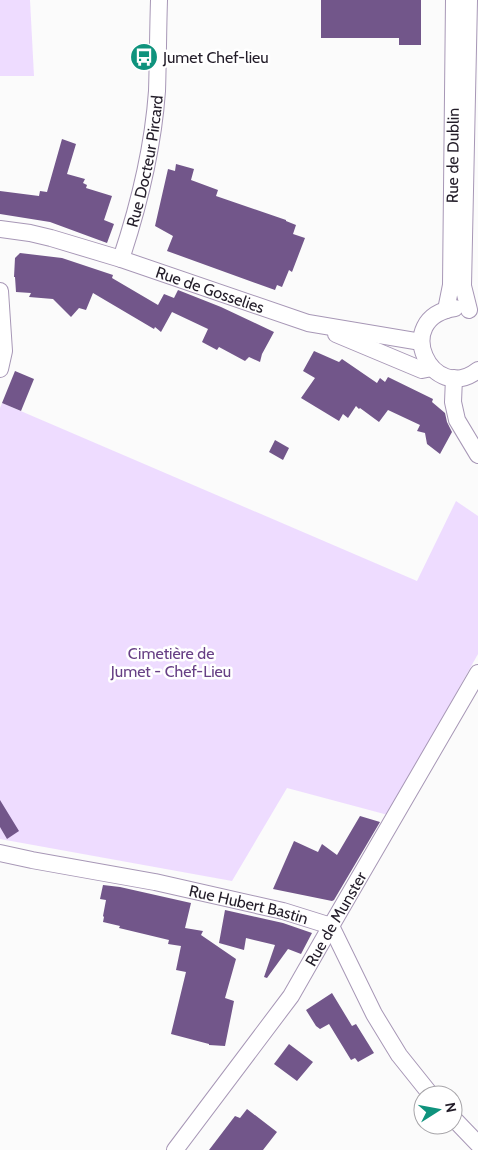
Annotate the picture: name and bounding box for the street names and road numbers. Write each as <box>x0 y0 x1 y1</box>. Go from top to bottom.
street label: Rue Docteur Pircard <box>122 94 166 229</box>
street label: Rue de Dublin <box>442 108 462 203</box>
street label: Rue de Gosselies <box>153 262 267 317</box>
street label: Rue de Munster <box>301 867 371 969</box>
street label: Rue Hubert Bastin <box>187 881 311 928</box>

